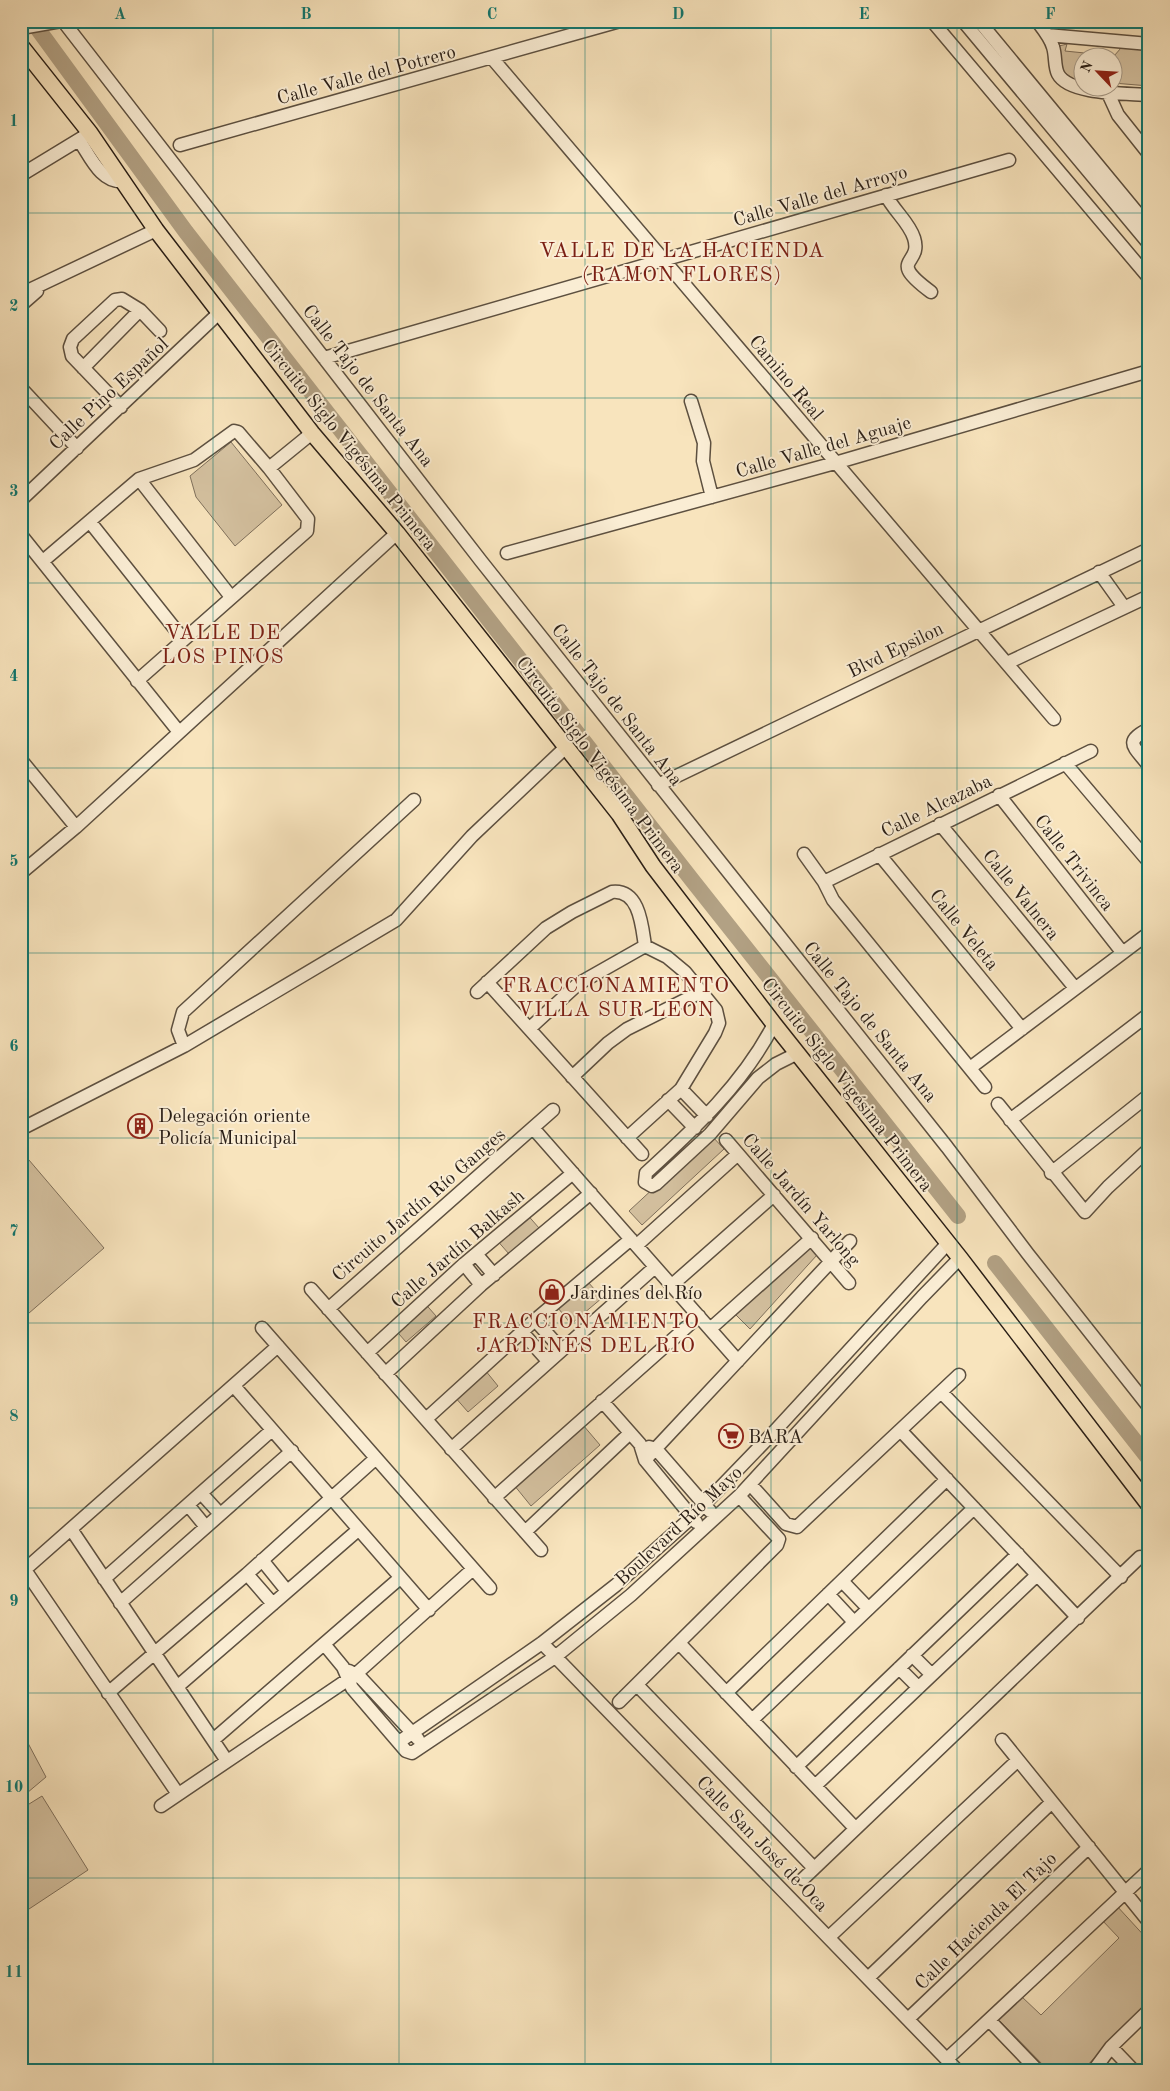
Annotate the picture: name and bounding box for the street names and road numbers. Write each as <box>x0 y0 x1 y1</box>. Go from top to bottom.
street label: Calle Valle del Potrero <box>275 43 458 109</box>
street label: Calle Valle del Arroyo <box>731 163 910 231</box>
street label: Calle Tajo de Santa Ana <box>298 302 437 472</box>
street label: Camino Real <box>744 333 826 425</box>
street label: Calle Pino Español <box>47 335 173 455</box>
street label: Circuito Siglo Vigésima Primera <box>257 336 439 555</box>
street label: Calle Valle del Aguaje <box>734 414 914 483</box>
street label: Blvd Epsilon <box>845 620 947 683</box>
street label: Calle Tajo de Santa Ana <box>547 621 686 791</box>
street label: Circuito Siglo Vigésima Primera <box>511 654 687 878</box>
street label: Calle Alcazaba <box>879 772 996 842</box>
street label: Calle Trivinca <box>1030 812 1117 916</box>
street label: Calle Valnera <box>978 847 1063 945</box>
street label: Calle Veleta <box>925 887 1002 975</box>
street label: Calle Tajo de Santa Ana <box>799 939 940 1107</box>
street label: Circuito Siglo Vigésima Primera <box>757 975 936 1197</box>
street label: Circuito Jardín Río Ganges <box>329 1126 510 1286</box>
street label: Calle Jardín Yarlong <box>737 1130 863 1271</box>
street label: Calle Jardín Balkash <box>388 1187 529 1313</box>
street label: Boulevard Río Mayo <box>613 1463 747 1590</box>
street label: Calle San José de Oca <box>692 1773 831 1917</box>
street label: Calle Hacienda El Tajo <box>912 1849 1061 1994</box>

